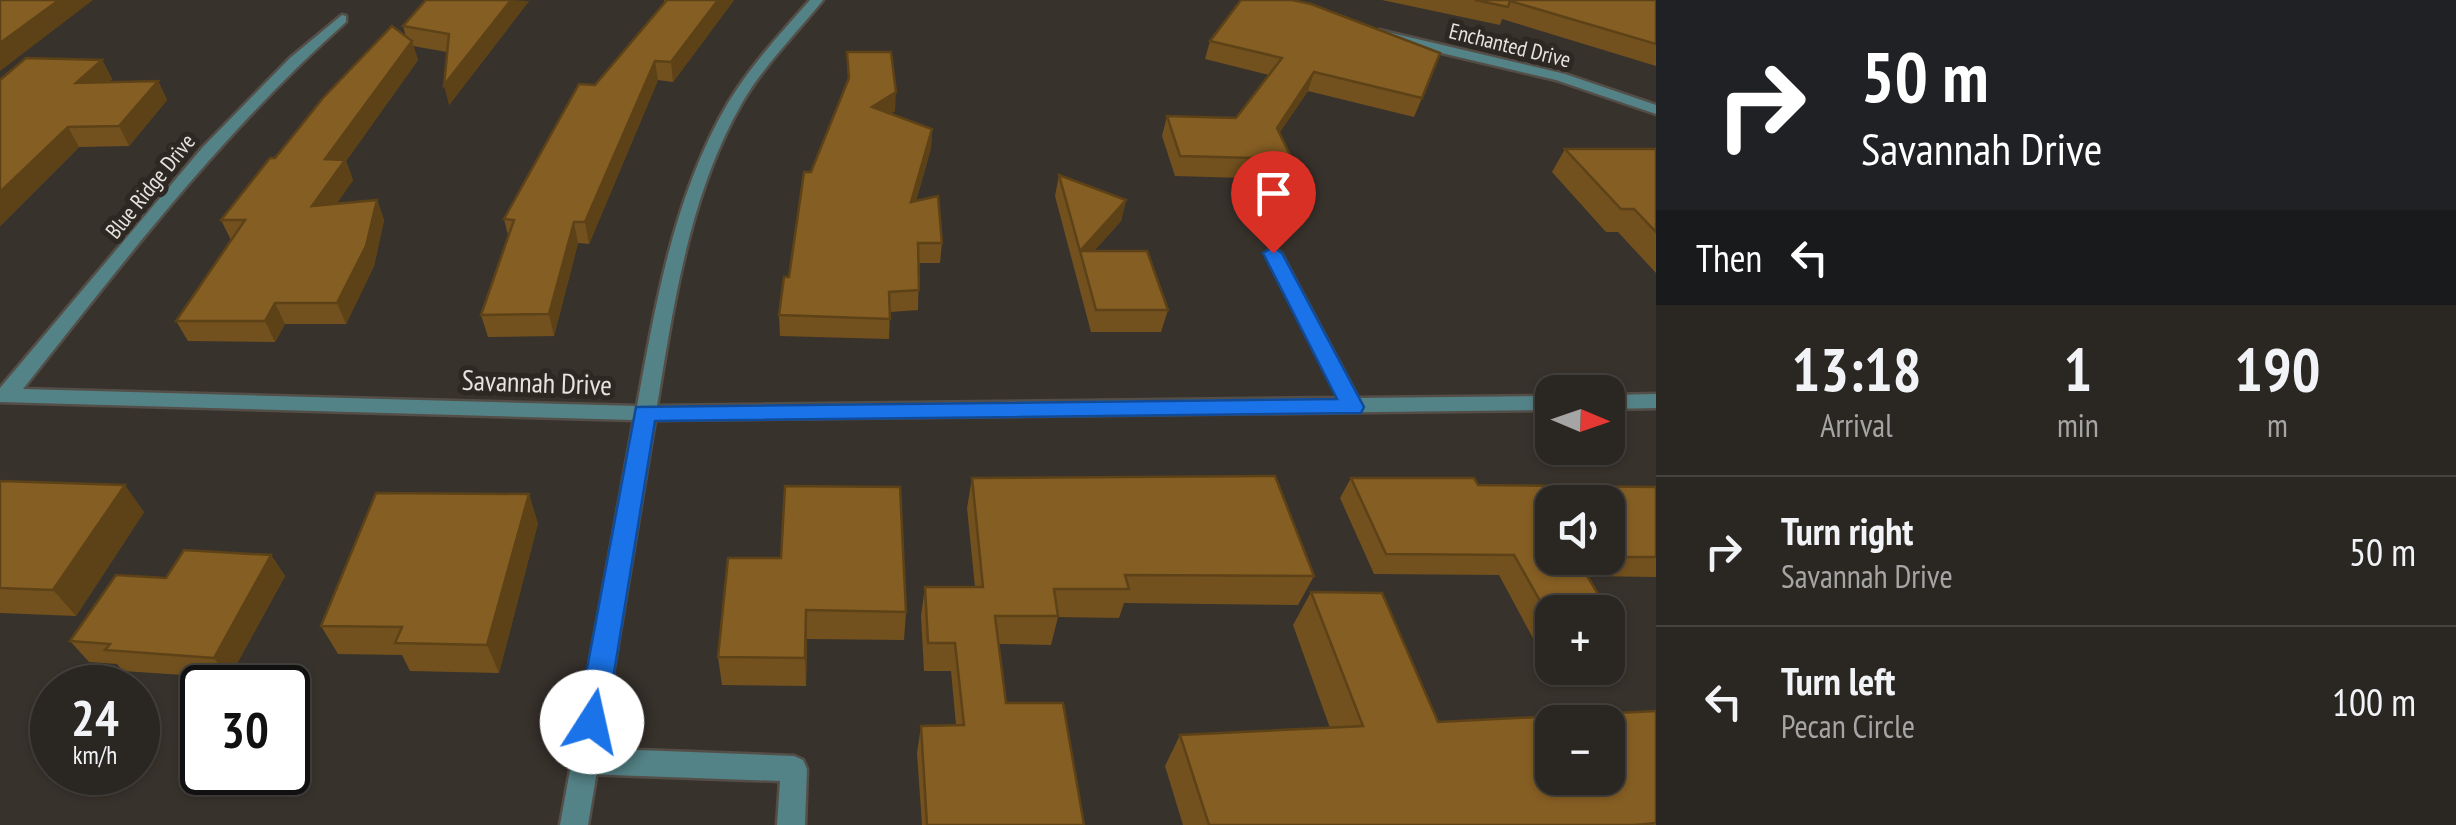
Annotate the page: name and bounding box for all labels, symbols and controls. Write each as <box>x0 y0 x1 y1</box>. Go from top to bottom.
street label: Enchanted Drive <box>1446 16 1574 74</box>
text: 50 m <box>1861 31 1989 121</box>
icon: right <box>1696 40 1826 170</box>
text: Savannah Drive <box>1861 119 2102 177</box>
street label: Blue Ridge Drive <box>99 128 201 244</box>
pin <box>1231 151 1316 254</box>
icon: arrive <box>1246 166 1301 221</box>
icon: left <box>1782 230 1837 285</box>
text: Then <box>1696 233 1762 282</box>
text: 13:18 <box>1792 330 1921 408</box>
text: 1 <box>2064 330 2092 408</box>
text: 190 <box>2234 330 2320 408</box>
street label: Savannah Drive <box>461 361 613 403</box>
north arrow <box>1535 375 1625 465</box>
map controls <box>1535 375 1625 795</box>
text: Arrival <box>1820 404 1893 446</box>
text: min <box>2057 404 2099 446</box>
text: m <box>2267 404 2288 446</box>
button: sound <box>1535 485 1625 575</box>
text: Turn right <box>1781 506 1913 555</box>
icon: right <box>1696 524 1751 579</box>
text: 50 m <box>2349 527 2416 576</box>
text: Savannah Drive <box>1781 555 1953 597</box>
button: + <box>1535 595 1625 685</box>
text: Turn left <box>1781 656 1895 705</box>
speed limit sign: 30 <box>180 665 310 795</box>
position arrow <box>540 670 644 774</box>
icon: left <box>1696 674 1751 729</box>
text: 100 m <box>2332 677 2416 726</box>
text: 24 <box>71 685 119 750</box>
button: − <box>1535 705 1625 795</box>
text: Pecan Circle <box>1781 705 1915 747</box>
text: km/h <box>73 739 117 771</box>

